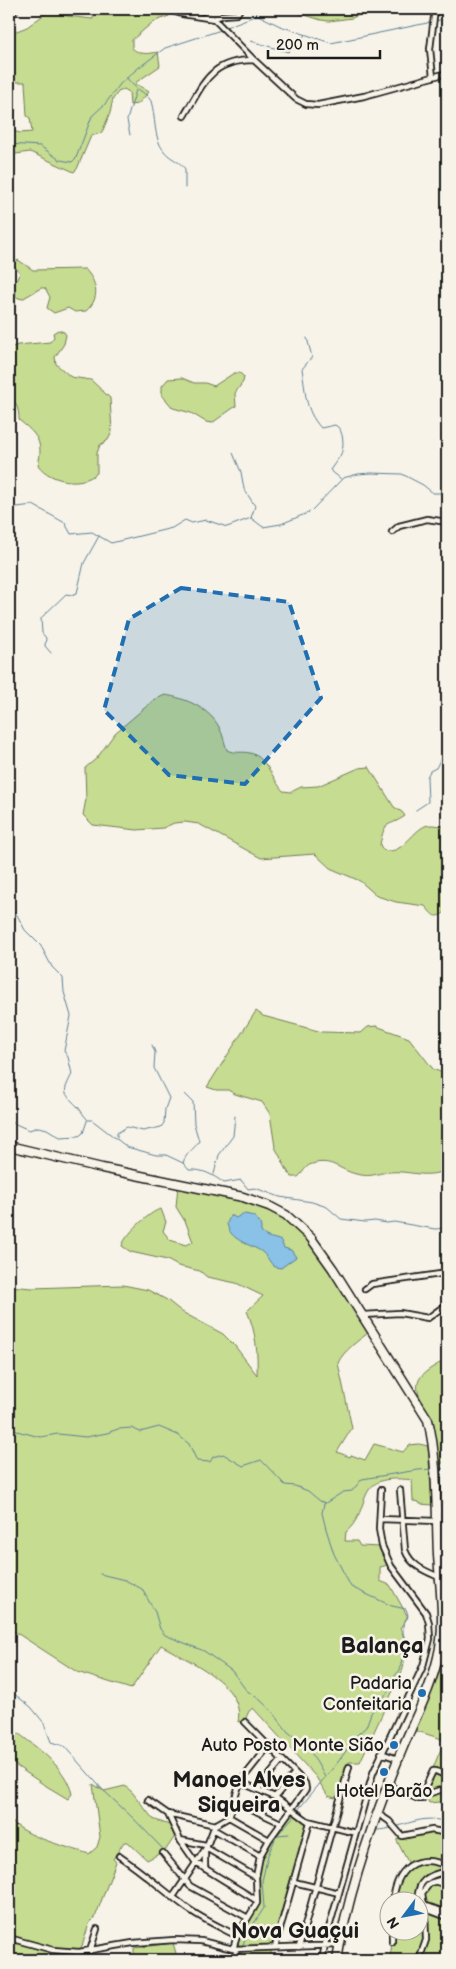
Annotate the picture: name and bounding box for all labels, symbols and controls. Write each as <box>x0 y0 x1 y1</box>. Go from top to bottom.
scale bar <box>268 28 381 60</box>
text: 200 m <box>276 36 319 55</box>
district label: Balança <box>340 1633 424 1660</box>
place label: Padaria Confeitaria <box>323 1673 412 1715</box>
marker: Padaria Confeitaria <box>416 1687 428 1699</box>
place label: Auto Posto Monte Sião <box>202 1735 384 1756</box>
marker: Auto Posto Monte Sião <box>388 1739 400 1751</box>
marker: Hotel Barão <box>378 1766 390 1778</box>
district label: Manoel Alves Siqueira <box>173 1767 306 1819</box>
place label: Hotel Barão <box>336 1781 432 1802</box>
north arrow <box>378 1892 428 1942</box>
text: N <box>383 1914 403 1932</box>
district label: Nova Guaçui <box>231 1918 359 1945</box>

